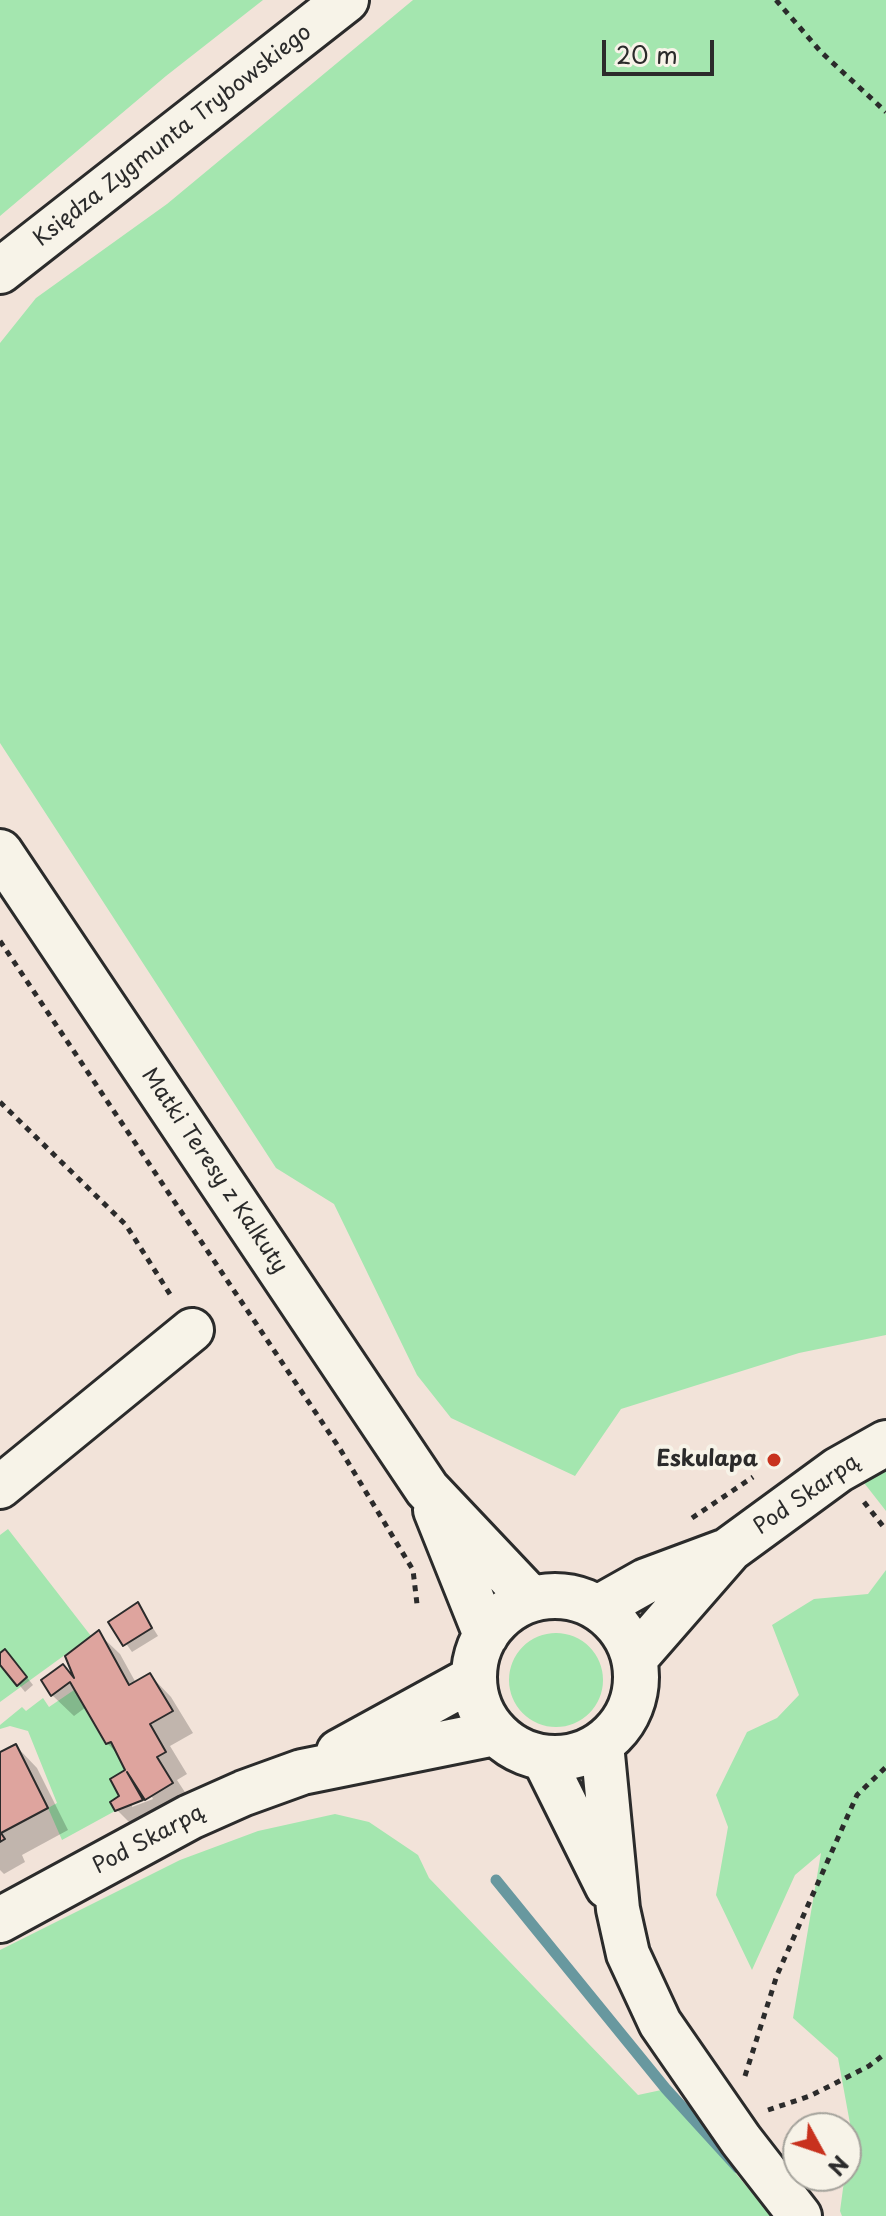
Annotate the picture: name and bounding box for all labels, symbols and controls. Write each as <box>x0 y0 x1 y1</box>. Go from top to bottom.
street label: Księdza Zygmunta Trybowskiego <box>29 19 317 253</box>
scale bar <box>606 24 718 74</box>
text: 20 m <box>616 36 678 72</box>
street label: Matki Teresy z Kalkuty <box>135 1063 293 1279</box>
place label: Eskulapa <box>656 1447 758 1473</box>
street label: Pod Skarpą <box>749 1449 865 1541</box>
marker: Eskulapa <box>765 1451 783 1469</box>
street label: Pod Skarpą <box>89 1800 209 1880</box>
north arrow <box>782 2112 862 2192</box>
text: N <box>821 2149 857 2184</box>

